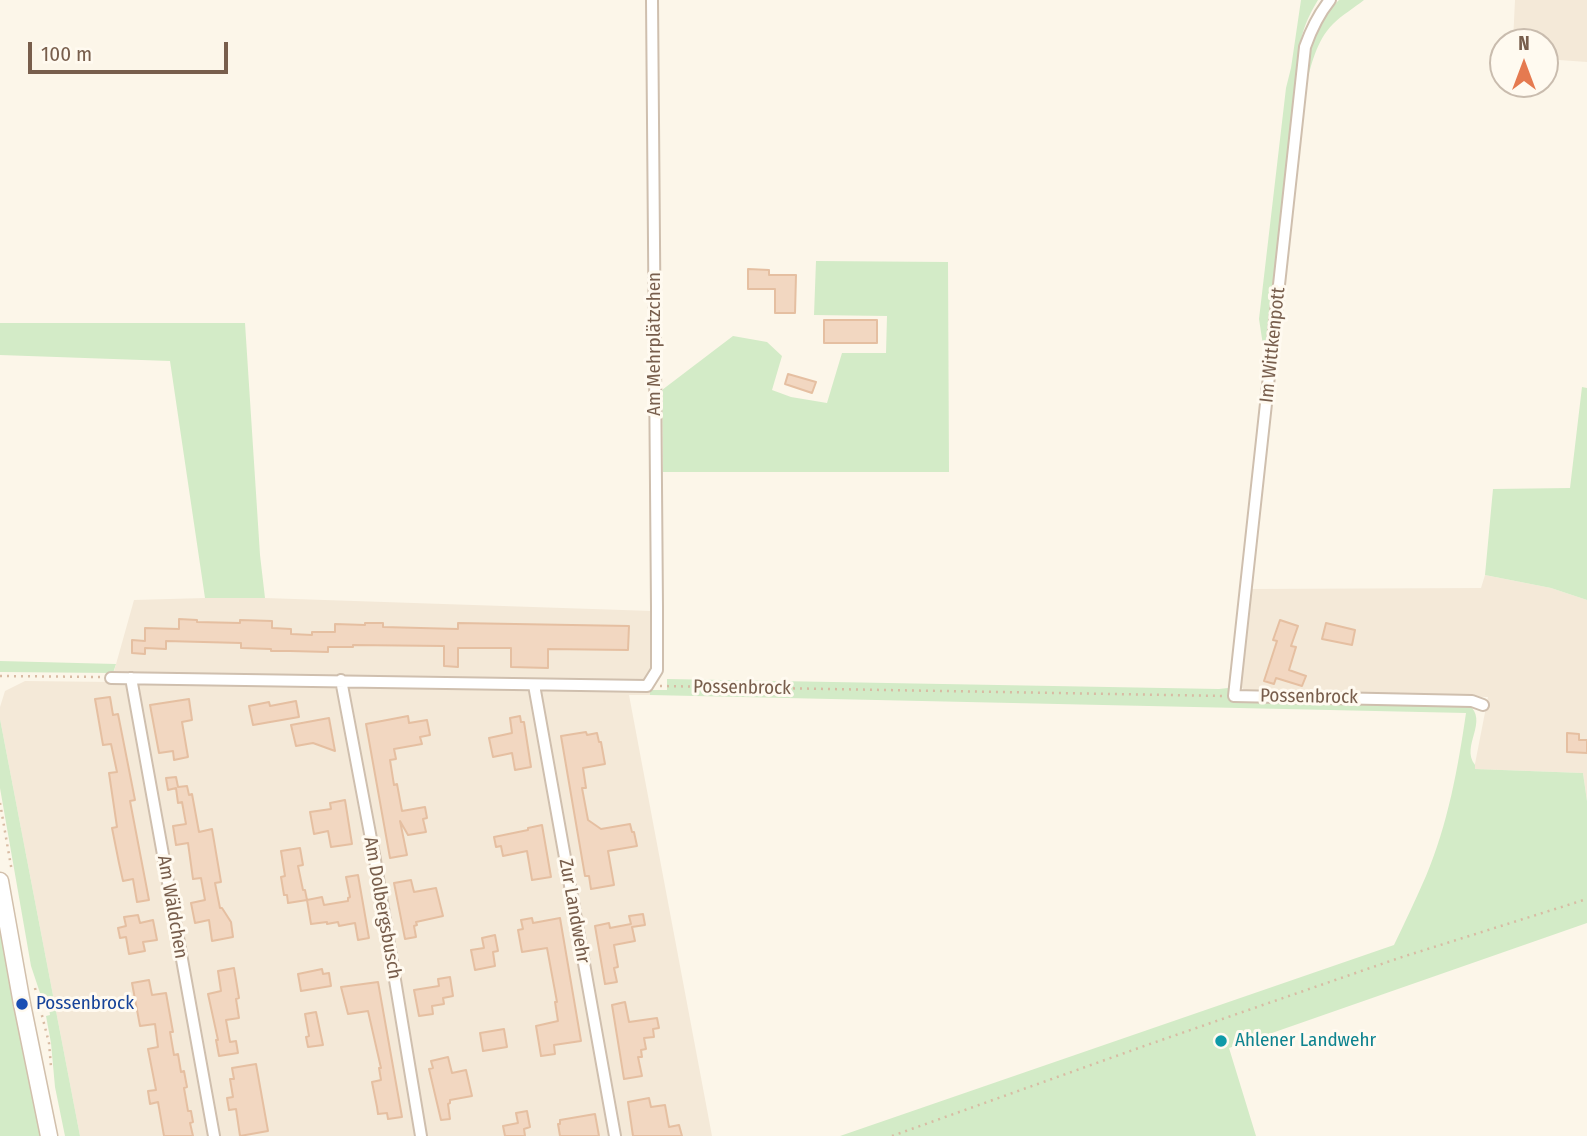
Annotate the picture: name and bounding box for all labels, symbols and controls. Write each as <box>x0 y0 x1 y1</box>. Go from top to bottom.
scale bar <box>32 28 231 72</box>
north arrow <box>1489 28 1559 98</box>
text: N <box>1518 32 1530 55</box>
text: 100 m <box>41 41 92 67</box>
street label: Am Mehrplätzchen <box>644 272 666 416</box>
street label: Im Wittkenpott <box>1256 286 1290 404</box>
street label: Possenbrock <box>693 676 791 700</box>
street label: Possenbrock <box>1260 685 1358 709</box>
street label: Am Dolbergsbusch <box>358 835 406 981</box>
street label: Am Wäldchen <box>152 854 192 960</box>
street label: Zur Landwehr <box>554 857 594 965</box>
place label: Possenbrock <box>36 993 134 1015</box>
marker: Possenbrock <box>14 996 30 1012</box>
place label: Ahlener Landwehr <box>1235 1030 1376 1052</box>
marker: Ahlener Landwehr <box>1213 1033 1229 1049</box>

